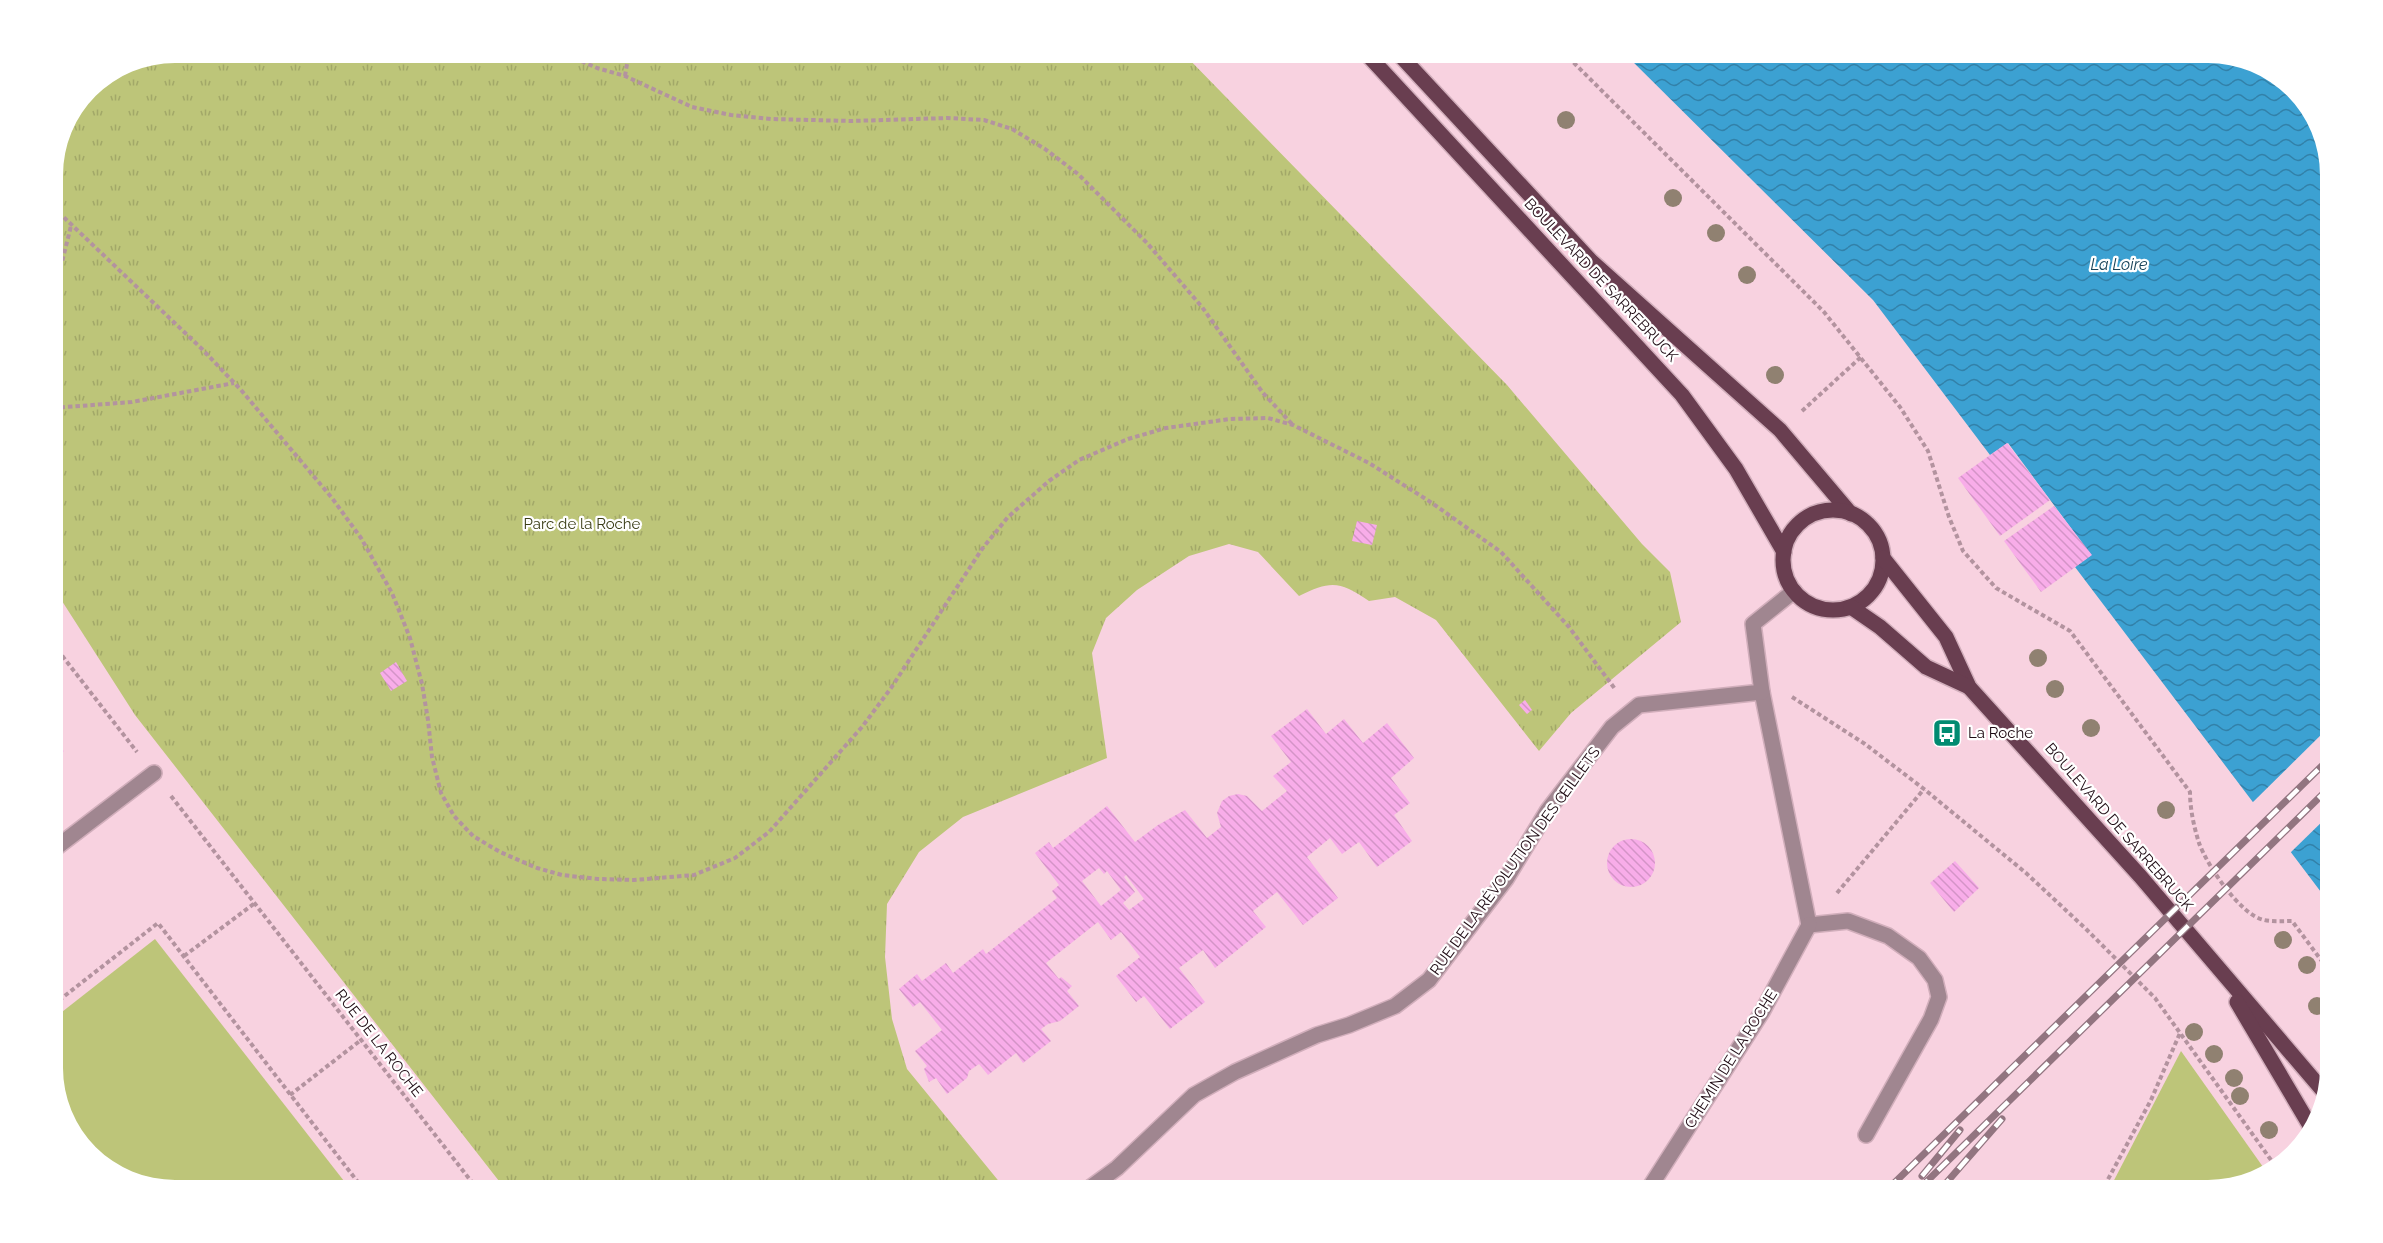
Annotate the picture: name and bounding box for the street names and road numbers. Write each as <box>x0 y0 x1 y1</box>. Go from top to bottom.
street label: BOULEVARD DE SARREBRUCK <box>1521 195 1682 366</box>
street label: BOULEVARD DE SARREBRUCK <box>2041 739 2197 915</box>
street label: RUE DE LA RÉVOLUTION DES ŒILLETS <box>1426 743 1604 979</box>
street label: RUE DE LA ROCHE <box>331 986 427 1100</box>
street label: CHEMIN DE LA ROCHE <box>1681 986 1781 1132</box>

